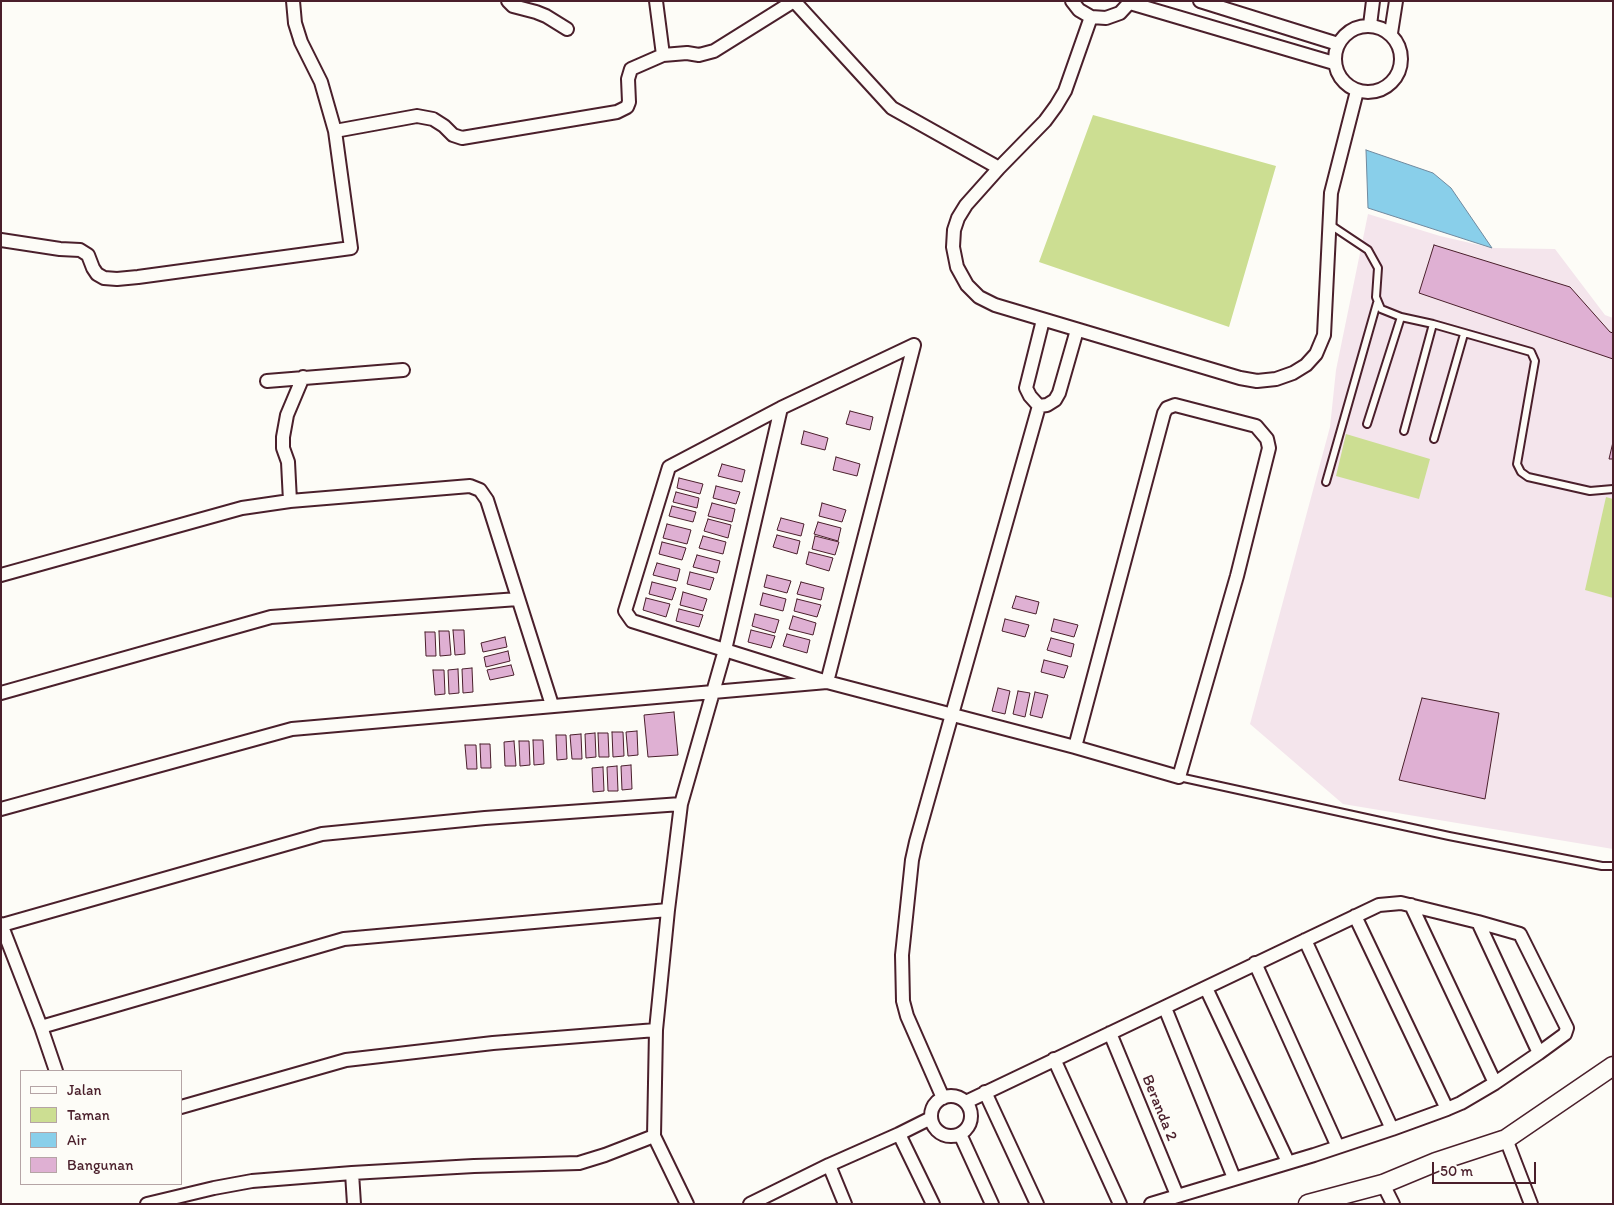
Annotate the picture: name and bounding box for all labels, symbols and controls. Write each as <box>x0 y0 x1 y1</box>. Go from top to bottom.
legend <box>20 1070 182 1185</box>
street label: Beranda 2 <box>1137 1072 1181 1144</box>
text: Jalan <box>67 1081 101 1099</box>
text: Taman <box>67 1106 110 1124</box>
text: Air <box>67 1131 86 1149</box>
scale bar <box>1434 1152 1538 1184</box>
text: Bangunan <box>67 1156 134 1174</box>
text: 50 m <box>1440 1162 1473 1180</box>

